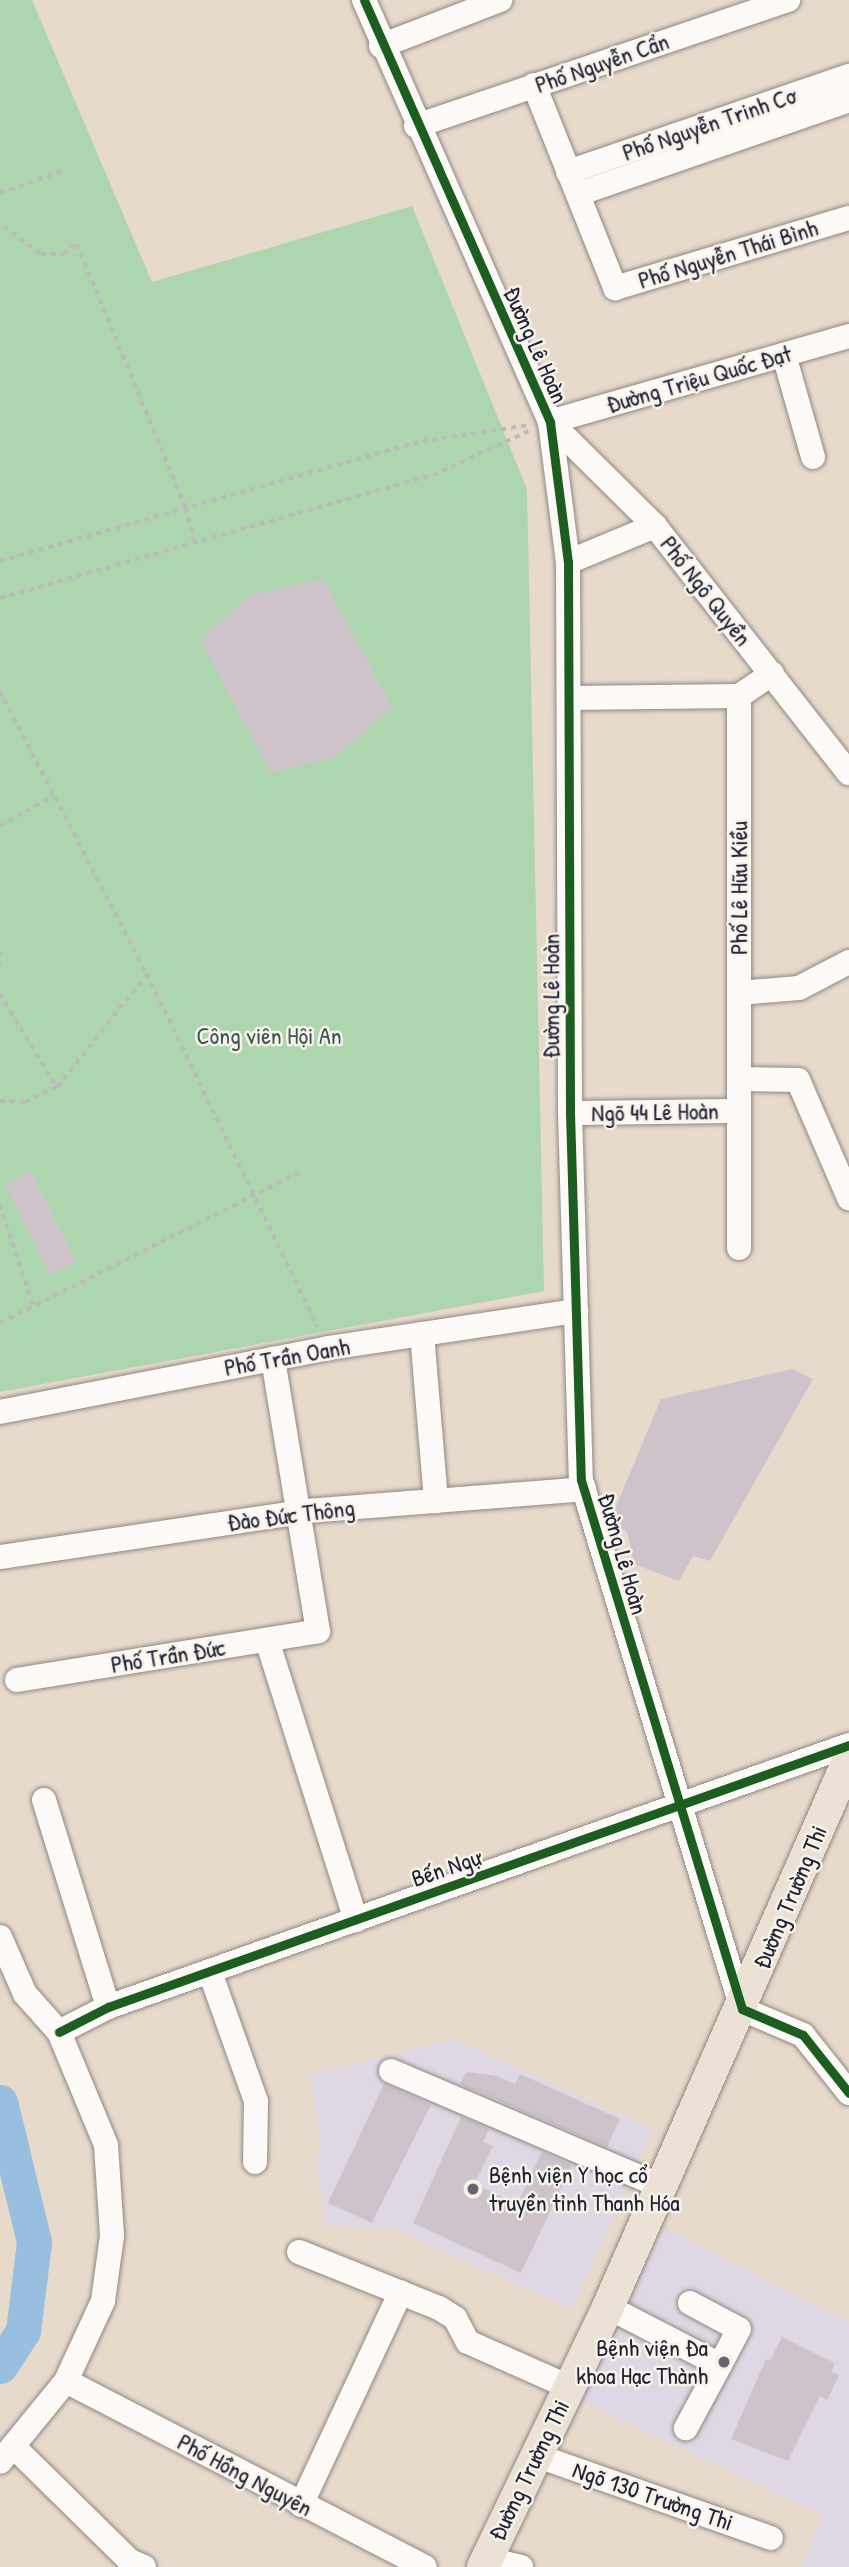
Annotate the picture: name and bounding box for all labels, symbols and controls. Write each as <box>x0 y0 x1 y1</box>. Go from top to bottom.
street label: Phố Nguyễn Cẩn <box>531 27 673 99</box>
street label: Phố Nguyễn Trinh Cơ <box>619 81 799 167</box>
street label: Phố Nguyễn Thái Bình <box>635 213 821 295</box>
street label: Đường Lê Hoàn <box>497 282 575 408</box>
street label: Đường Triệu Quốc Đạt <box>603 339 795 419</box>
street label: Phố Ngô Quyền <box>654 530 758 652</box>
street label: Phố Lê Hữu Kiều <box>725 821 753 955</box>
street label: Đường Lê Hoàn <box>537 934 565 1058</box>
park label: Công viên Hội An <box>196 1022 342 1050</box>
street label: Ngõ 44 Lê Hoàn <box>591 1096 719 1128</box>
street label: Phố Trần Oanh <box>222 1332 352 1382</box>
street label: Đường Lê Hoàn <box>592 1490 654 1618</box>
street label: Đào Đức Thông <box>226 1493 356 1537</box>
street label: Phố Trần Đức <box>109 1633 227 1679</box>
street label: Đường Trường Thi <box>747 1821 833 1973</box>
street label: Bến Ngự <box>408 1843 484 1893</box>
place label: Bệnh viện Y học cổ truyền tỉnh Thanh Hóa <box>489 2161 680 2217</box>
marker: Bệnh viện Y học cổ truyền tỉnh Thanh Hóa <box>463 2179 483 2199</box>
place label: Bệnh viện Đa khoa Hạc Thành <box>576 2334 708 2390</box>
marker: Bệnh viện Đa khoa Hạc Thành <box>714 2352 734 2372</box>
street label: Đường Trường Thi <box>483 2395 575 2545</box>
street label: Phố Hồng Nguyên <box>173 2427 317 2523</box>
street label: Ngõ 130 Trường Thi <box>569 2455 737 2537</box>

